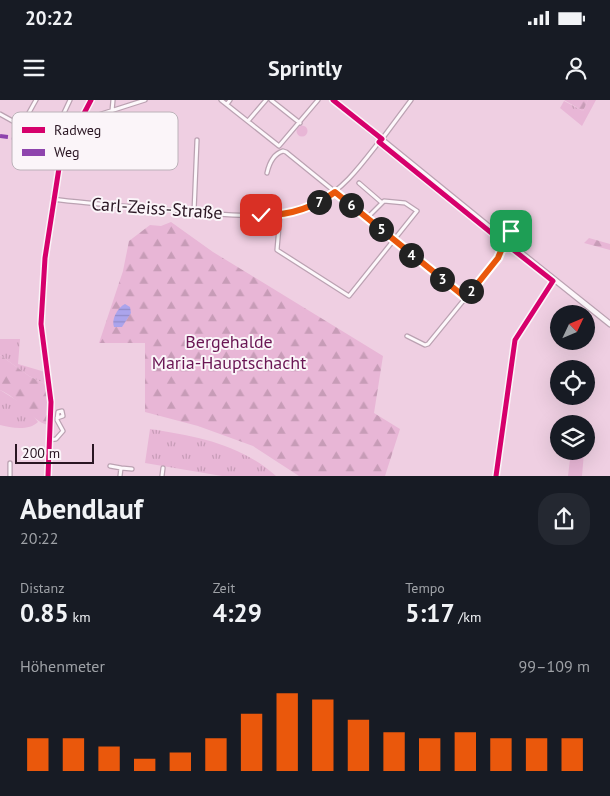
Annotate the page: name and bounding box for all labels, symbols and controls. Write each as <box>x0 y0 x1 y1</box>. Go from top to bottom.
text: 20:22 <box>25 6 73 30</box>
icon: menu <box>20 54 48 82</box>
text: Sprintly <box>268 54 342 82</box>
icon: person <box>562 54 590 82</box>
legend <box>12 112 178 170</box>
text: Radweg <box>54 121 101 139</box>
text: Weg <box>54 143 79 161</box>
pin: 7 <box>306 190 332 214</box>
street label: Carl-Zeiss-Straße <box>91 192 223 224</box>
pin: 6 <box>338 192 364 218</box>
text: 7 <box>316 193 323 211</box>
pin <box>240 194 282 236</box>
text: 6 <box>348 196 355 214</box>
icon: check <box>247 201 275 229</box>
pin <box>490 210 532 252</box>
pin: 5 <box>368 216 394 242</box>
icon: arrive <box>497 217 525 245</box>
text: 5 <box>378 220 385 238</box>
pin: 4 <box>398 242 424 268</box>
text: 4 <box>408 246 415 264</box>
pin: 3 <box>430 266 454 292</box>
text: 3 <box>439 270 446 288</box>
pin: 2 <box>458 278 484 304</box>
text: 2 <box>468 282 475 300</box>
north arrow <box>550 305 595 350</box>
map controls <box>550 305 595 460</box>
park label: Bergehalde Maria-Hauptschacht <box>152 330 306 374</box>
button: locate <box>550 360 595 405</box>
button: layers <box>550 415 595 460</box>
scale bar <box>15 441 94 464</box>
text: 200 m <box>22 444 60 462</box>
text: Abendlauf <box>20 490 143 527</box>
button: share <box>538 493 590 545</box>
text: 20:22 <box>20 528 58 548</box>
text: Distanz <box>20 579 64 597</box>
text: Zeit <box>213 579 235 597</box>
text: Tempo <box>405 579 445 597</box>
text: 0.85 <box>20 597 69 629</box>
text: 4:29 <box>213 597 262 629</box>
text: 5:17 <box>405 597 455 629</box>
text: km <box>69 608 91 626</box>
text: /km <box>455 608 481 626</box>
text: Höhenmeter <box>20 656 105 676</box>
text: 99–109 m <box>519 656 590 676</box>

